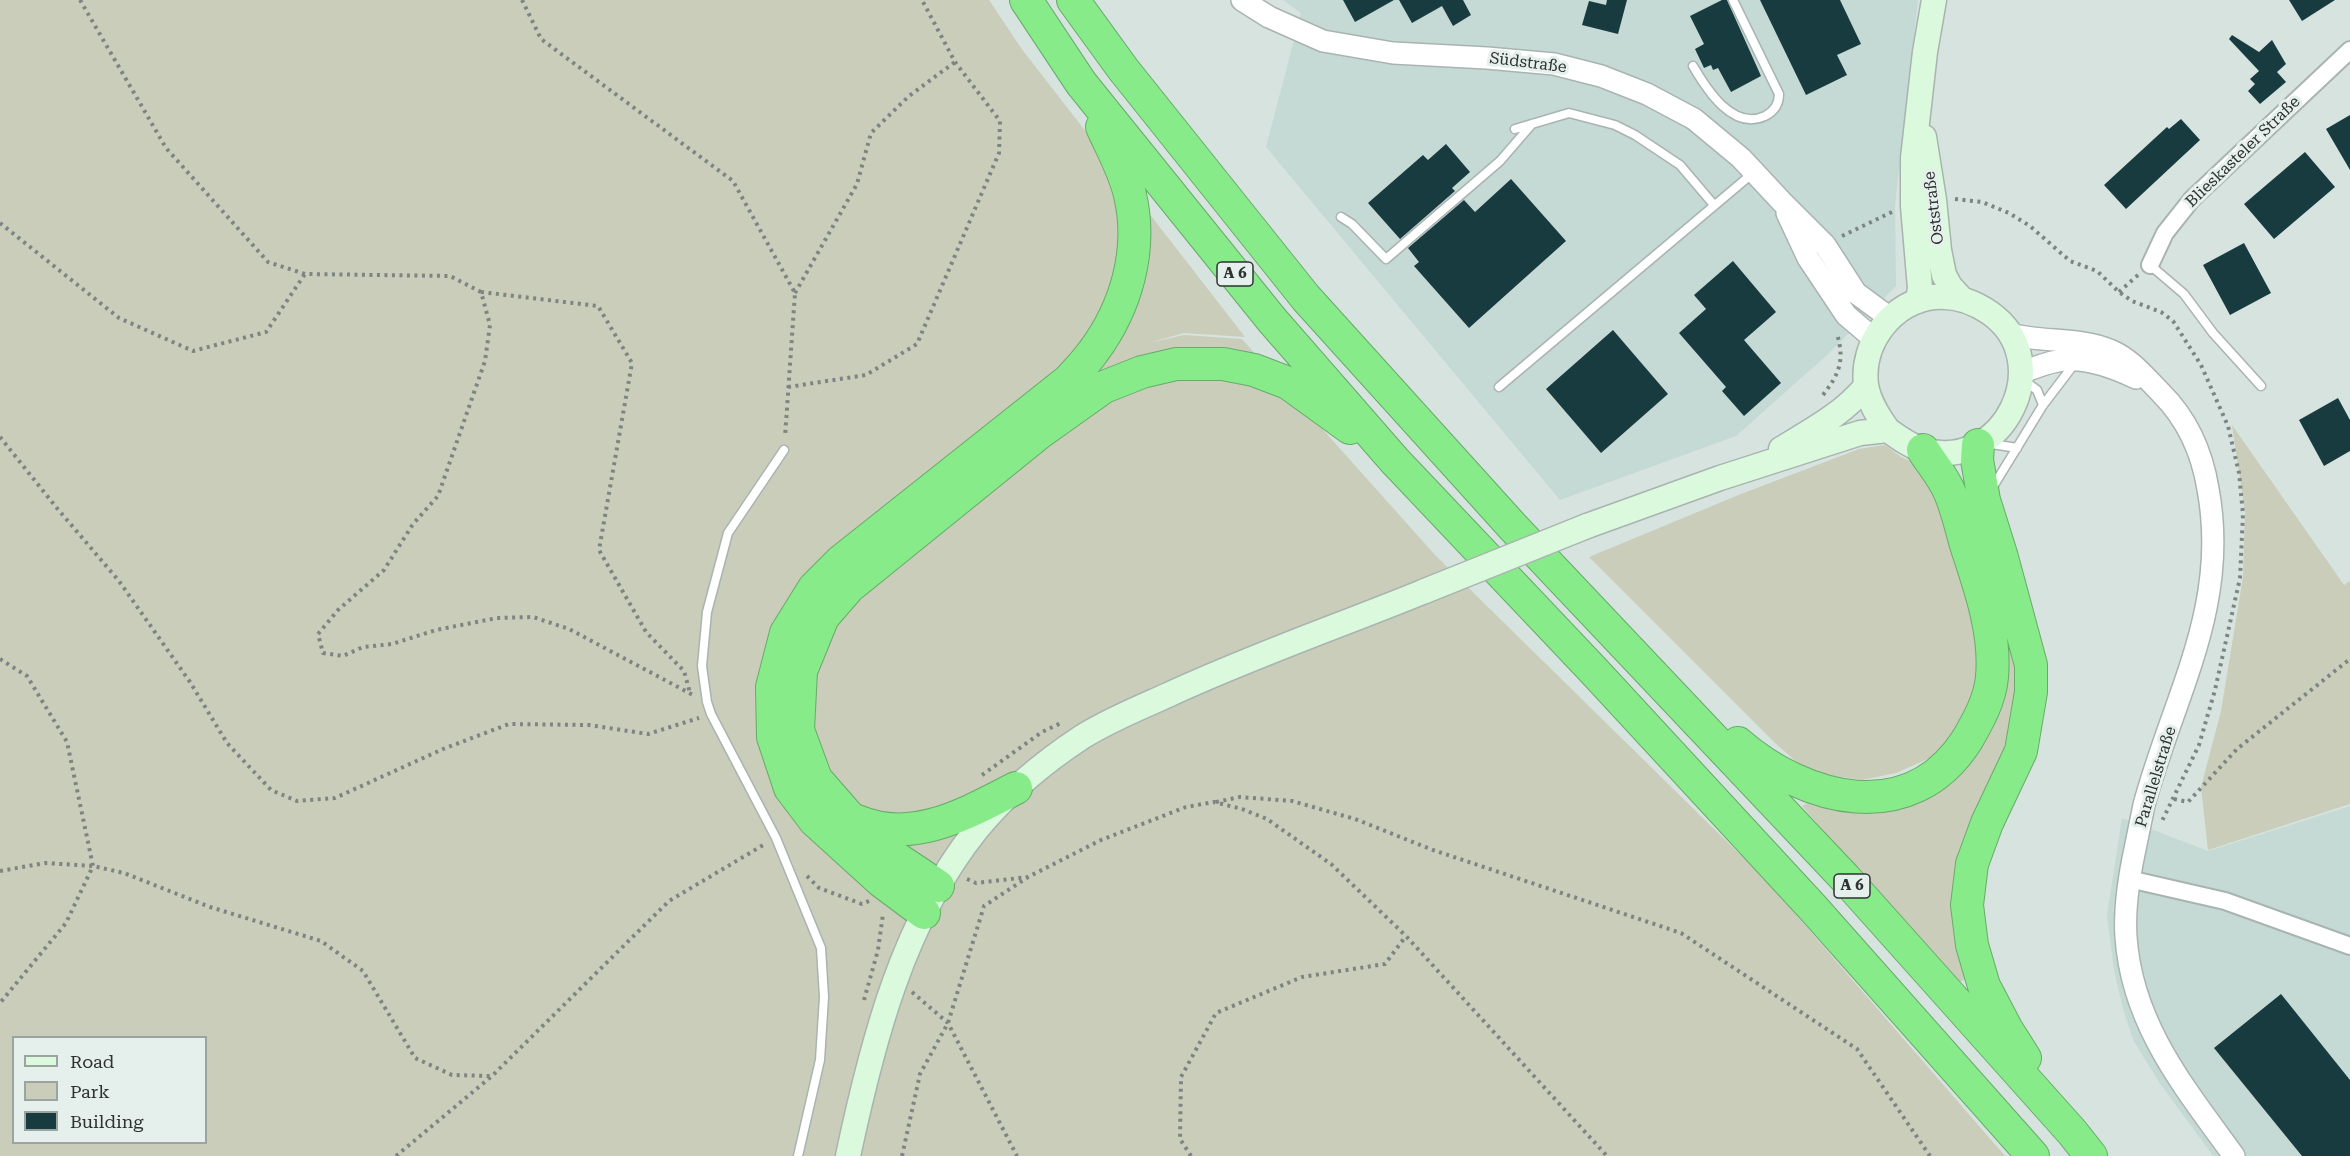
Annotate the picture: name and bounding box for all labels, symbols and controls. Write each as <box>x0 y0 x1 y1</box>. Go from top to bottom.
street label: Südstraße <box>1488 49 1568 77</box>
street label: Blieskasteler Straße <box>2182 92 2304 212</box>
street label: Oststraße <box>1920 170 1948 246</box>
road number: A 6 <box>1217 262 1253 286</box>
street label: Parallelstraße <box>2132 724 2180 830</box>
road number: A 6 <box>1834 874 1870 898</box>
legend <box>12 1036 207 1144</box>
text: Road <box>70 1051 114 1072</box>
text: Park <box>70 1081 110 1102</box>
text: Building <box>70 1111 144 1132</box>

